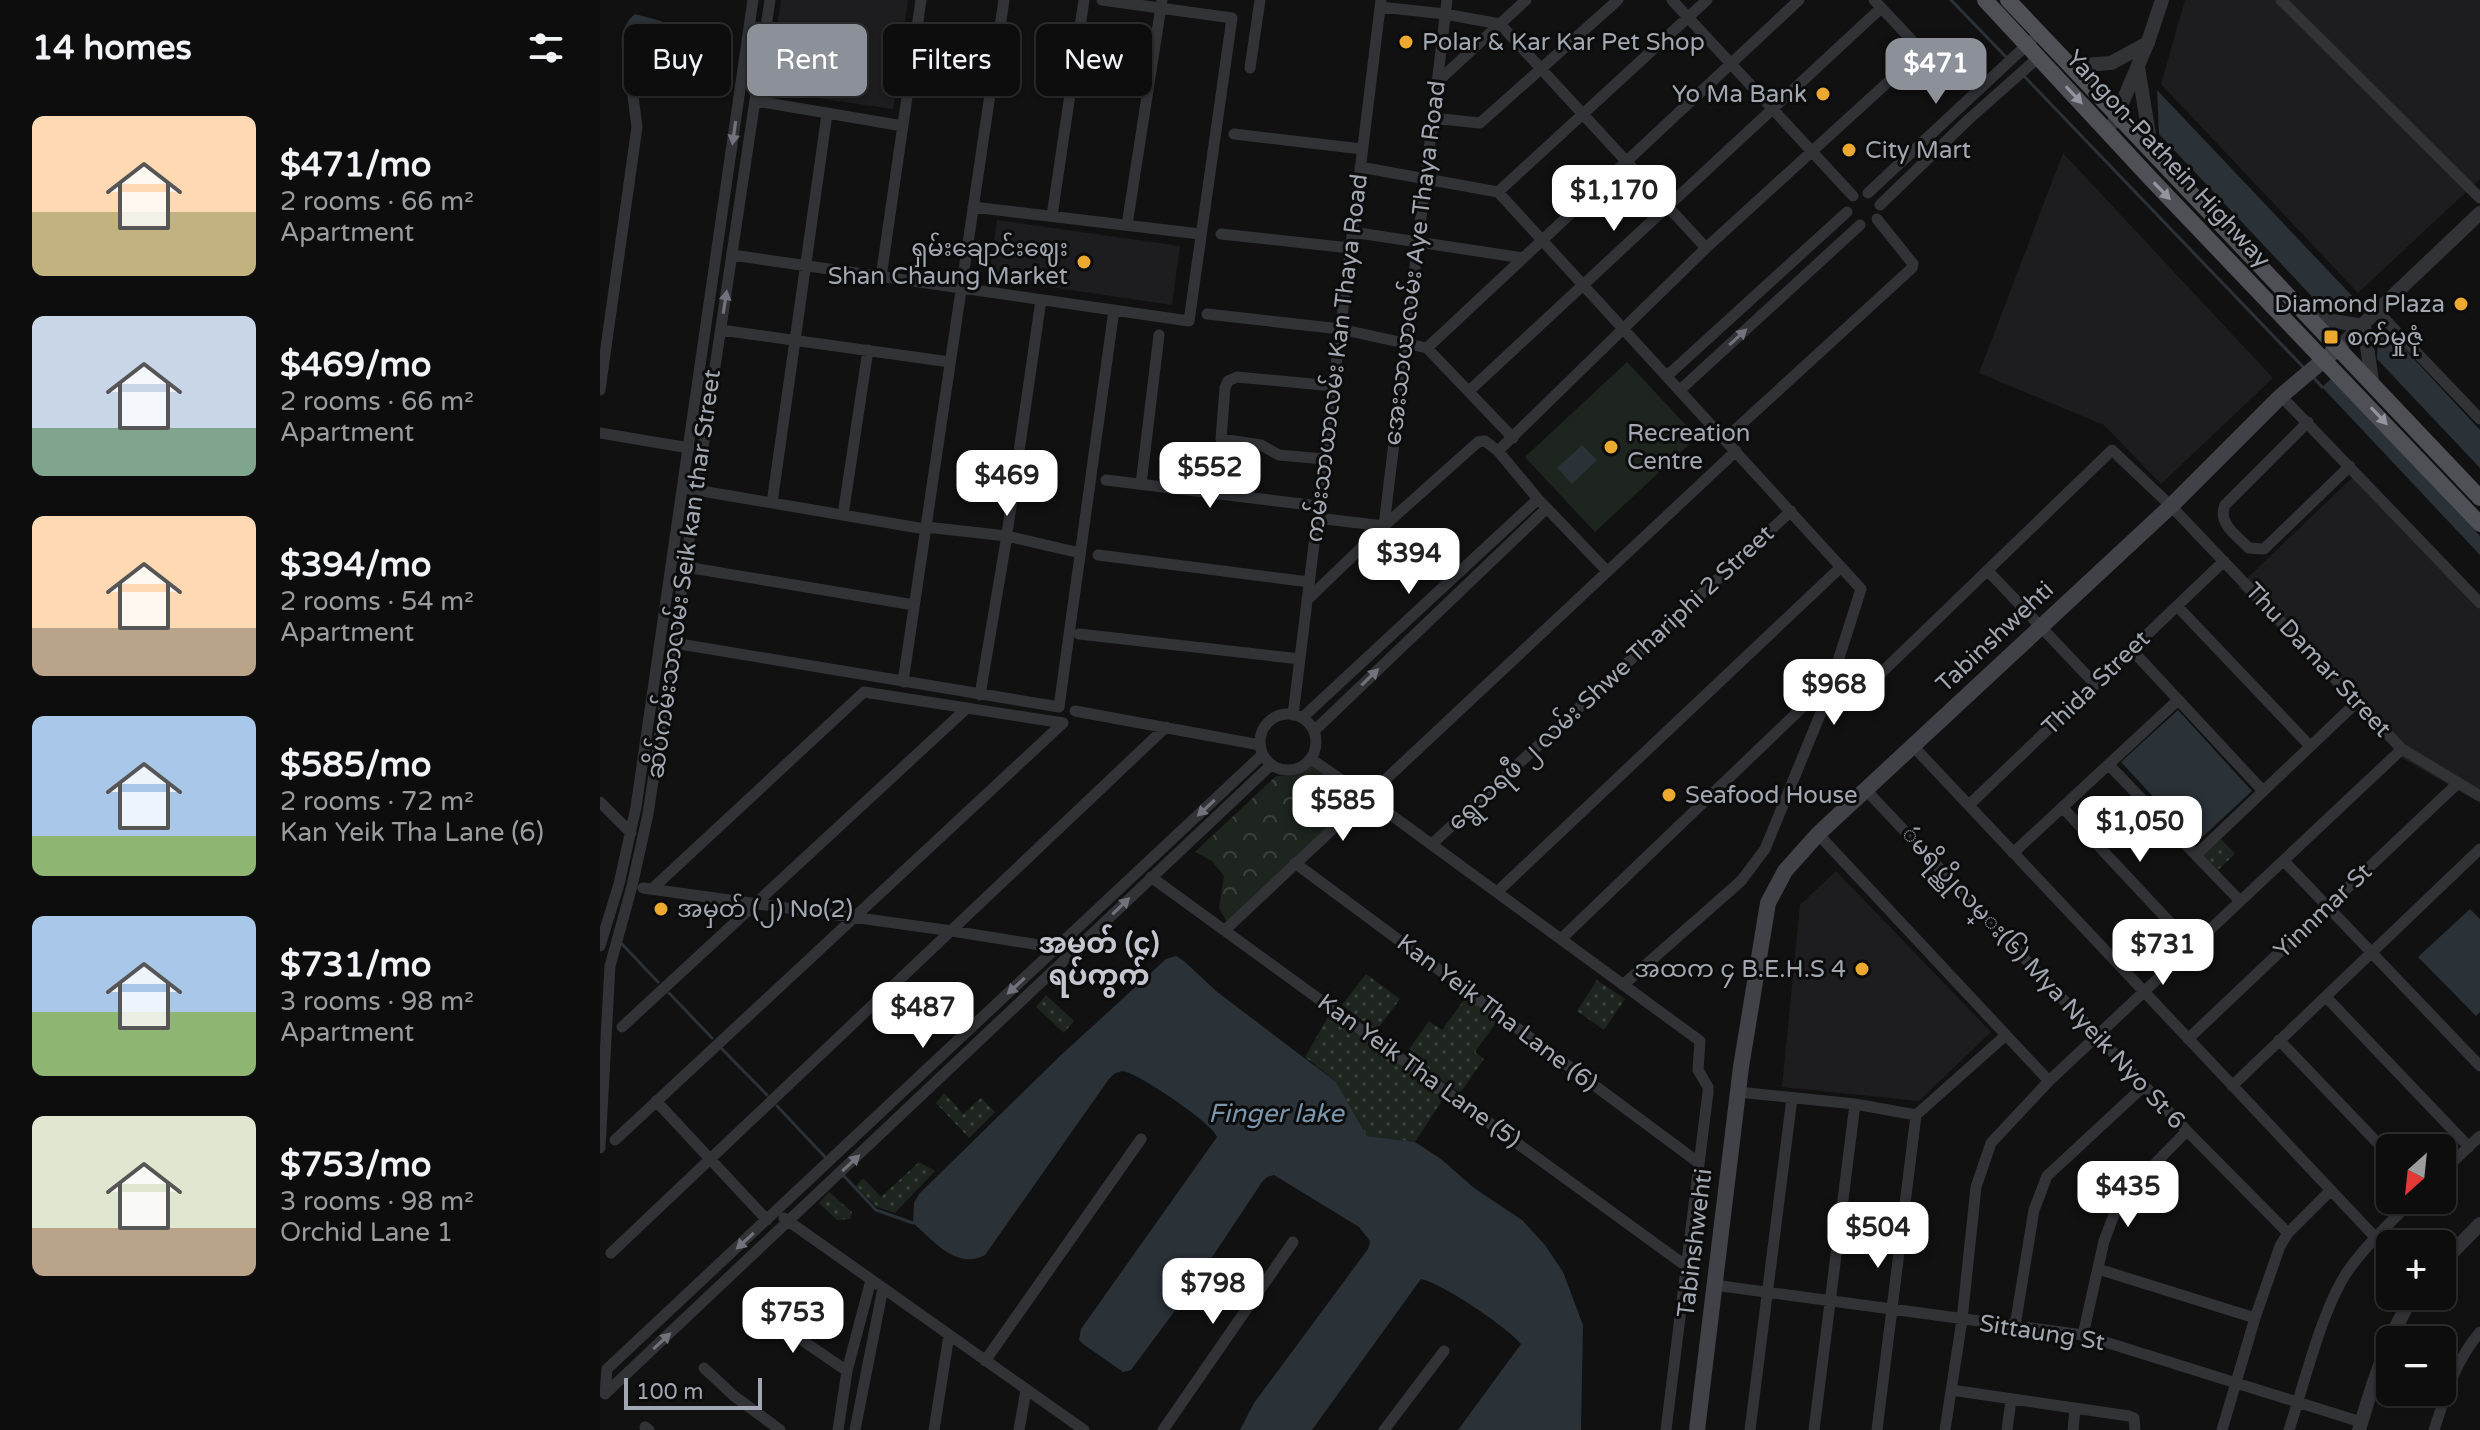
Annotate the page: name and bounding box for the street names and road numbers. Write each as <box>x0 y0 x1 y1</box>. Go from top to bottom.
street label: Yangon-Pathein Highway <box>2060 44 2277 274</box>
street label: အေးသာယာလမ်း Aye Thaya Road <box>1376 79 1452 447</box>
street label: ကမ်းသာယာလမ်း Kan Thaya Road <box>1298 172 1374 544</box>
street label: ဆိပ်ကမ်းသာလမ်း Seik kan thar Street <box>639 367 727 780</box>
street label: ရွေသရဖီ ၂ လမ်း Shwe Thariphi 2 Street <box>1441 518 1783 840</box>
street label: Tabinshwehti <box>1930 575 2060 699</box>
street label: Thu Damar Street <box>2239 577 2397 743</box>
street label: Thida Street <box>2036 624 2156 742</box>
street label: ဴမရိပ္ညိုလမ္း(၆) Mya Nyeik Nyo St 6 <box>1892 819 2193 1138</box>
street label: Yinnmar St <box>2268 857 2378 965</box>
street label: Kan Yeik Tha Lane (6) <box>1391 928 1603 1098</box>
street label: Kan Yeik Tha Lane (5) <box>1312 988 1526 1154</box>
street label: Tabinshwehti <box>1671 1167 1719 1319</box>
street label: Sittaung St <box>1977 1309 2107 1357</box>

